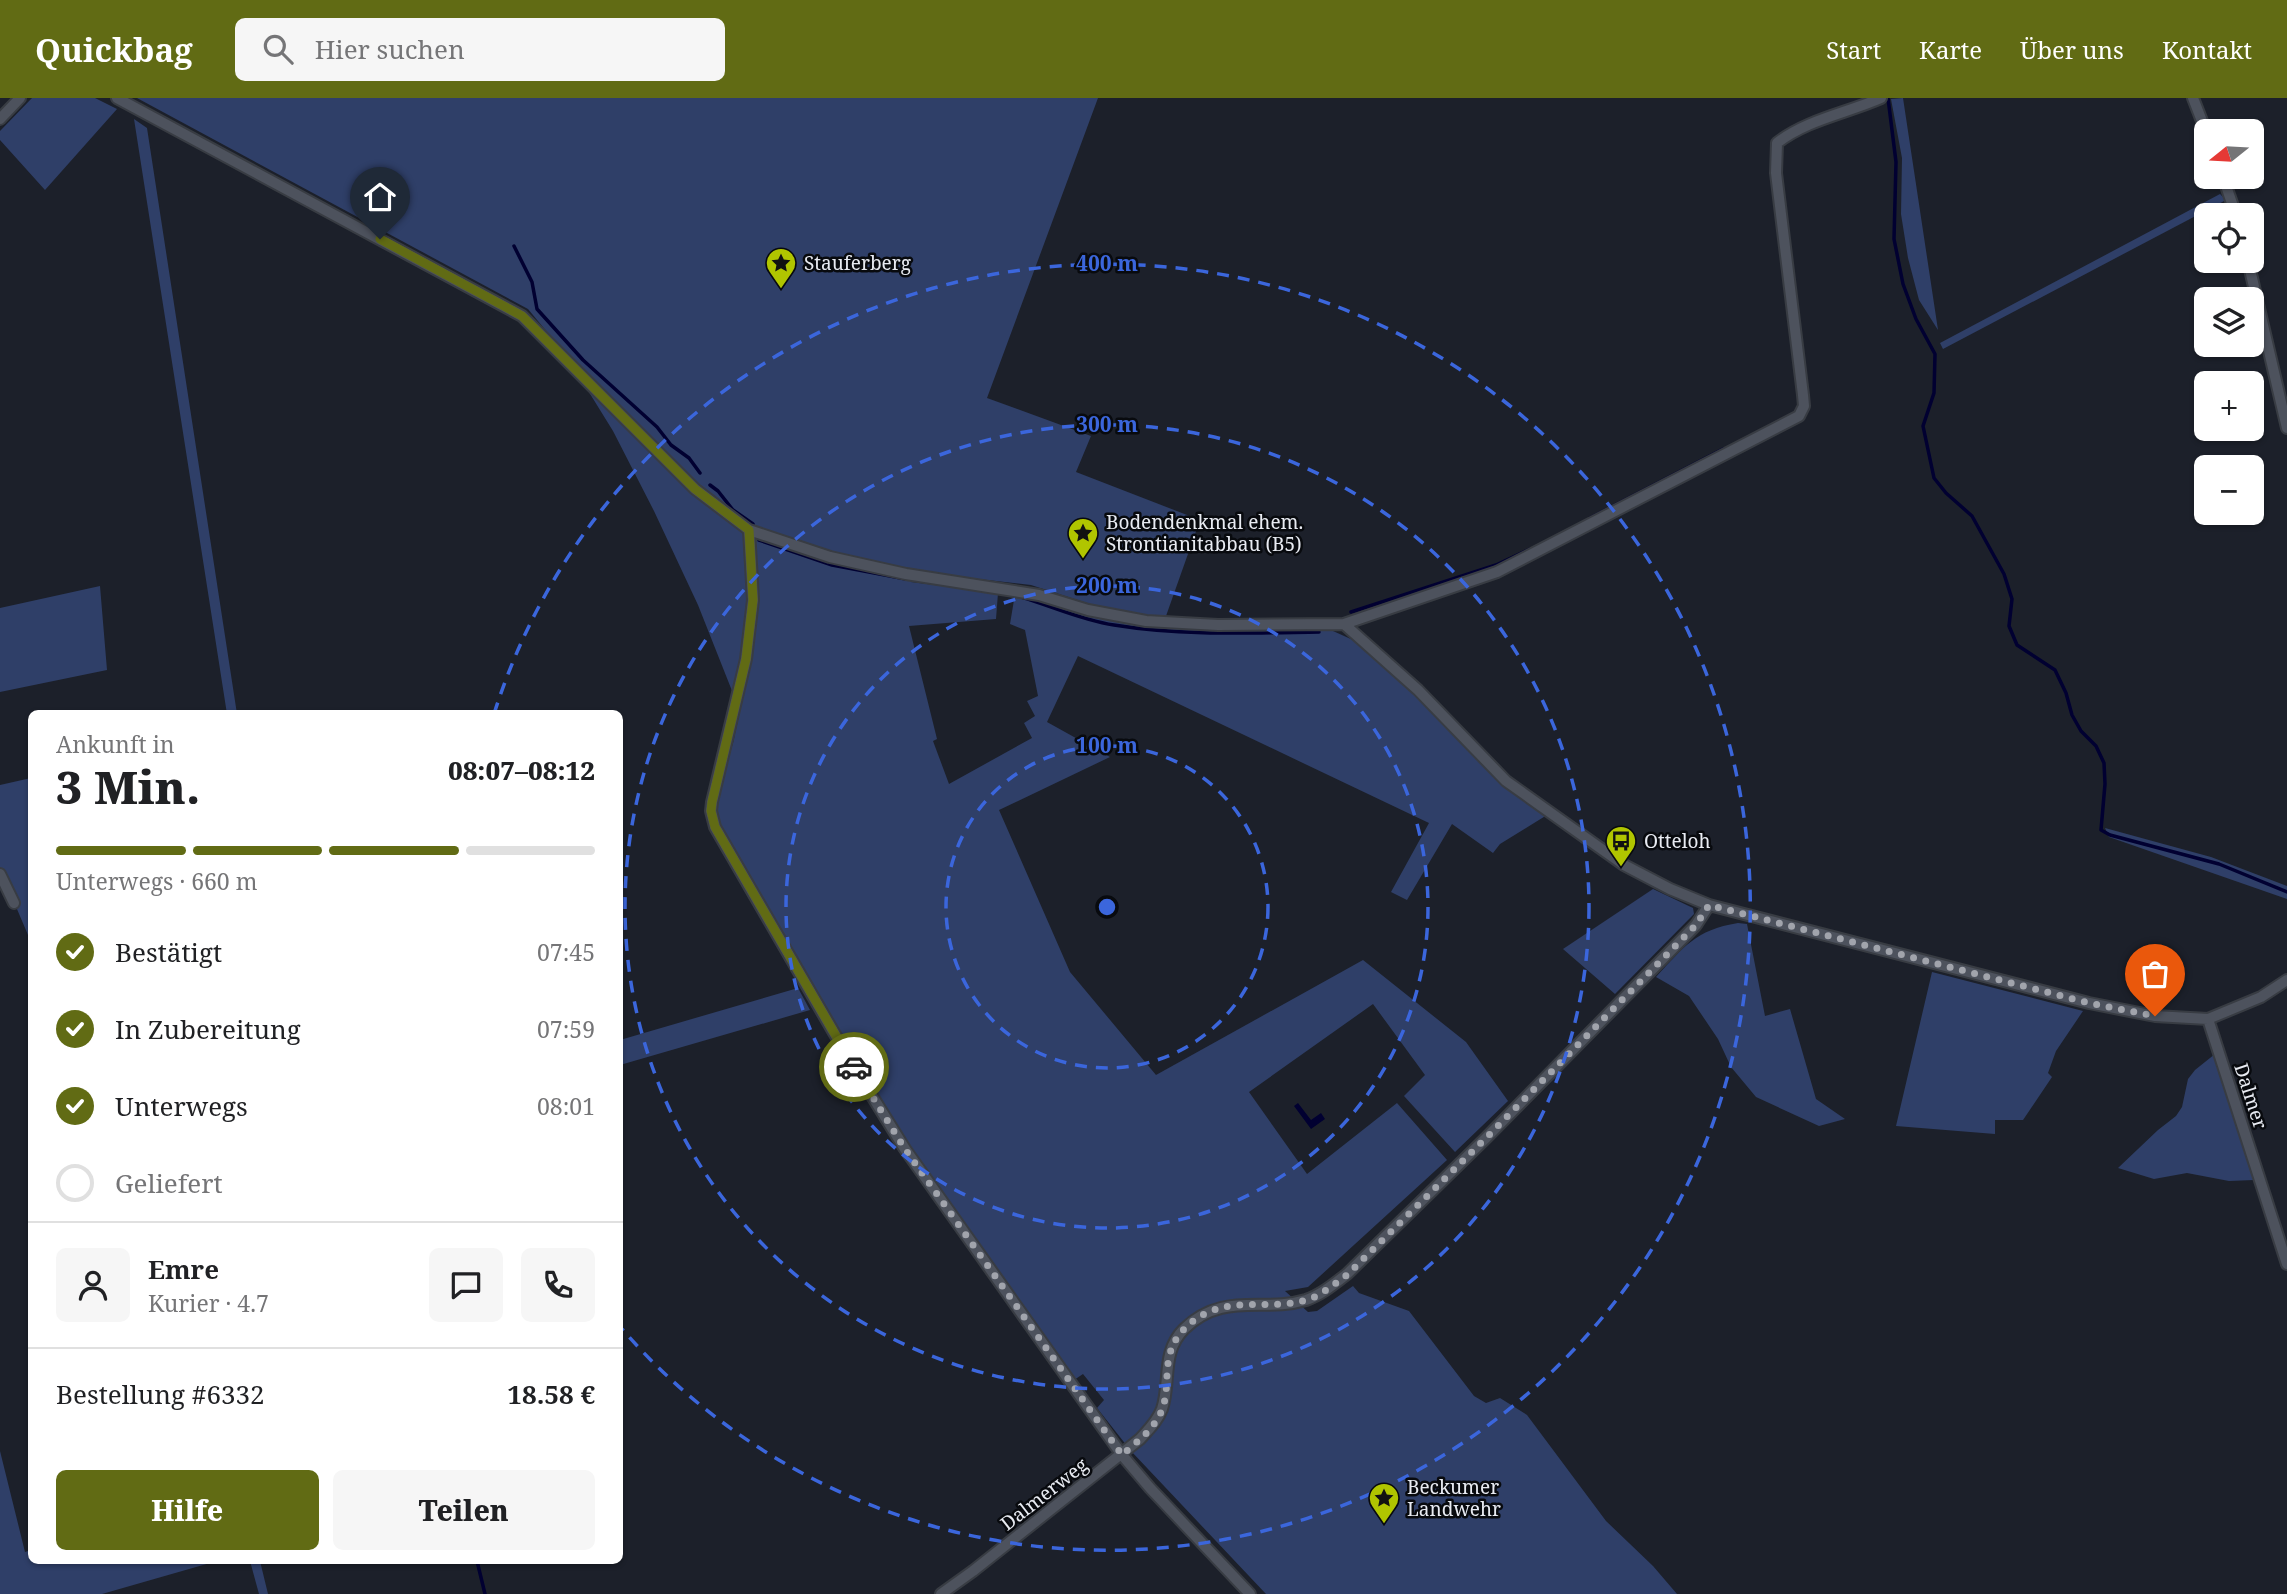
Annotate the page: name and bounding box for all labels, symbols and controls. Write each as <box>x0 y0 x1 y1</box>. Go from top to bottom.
search box <box>235 18 725 81</box>
text: Quickbag <box>35 27 193 72</box>
icon: search <box>259 30 297 68</box>
text: Hier suchen <box>315 31 465 67</box>
text: Start <box>1826 33 1881 66</box>
text: Karte <box>1919 33 1982 66</box>
text: Über uns <box>2020 33 2124 66</box>
text: Kontakt <box>2162 33 2252 66</box>
north arrow <box>2194 119 2264 189</box>
map controls <box>2194 119 2264 525</box>
pin <box>350 167 410 239</box>
icon: home <box>361 178 399 216</box>
button: locate <box>2194 203 2264 273</box>
place icon: Stauferberg <box>764 246 798 290</box>
text: 400 m <box>1076 249 1138 277</box>
place label: Stauferberg <box>804 250 911 276</box>
button: layers <box>2194 287 2264 357</box>
button: + <box>2194 371 2264 441</box>
text: 300 m <box>1076 410 1138 438</box>
button: − <box>2194 455 2264 525</box>
place label: Bodendenkmal ehem. Strontianitabbau (B5) <box>1106 509 1303 557</box>
place icon: Bodendenkmal ehem. Strontianitabbau (B5) <box>1066 516 1100 560</box>
text: 200 m <box>1076 571 1138 599</box>
text: Ankunft in <box>56 728 175 760</box>
text: 100 m <box>1076 731 1138 759</box>
text: 08:07–08:12 <box>448 752 595 788</box>
text: 3 Min. <box>56 755 200 817</box>
bus stop icon: Otteloh <box>1604 824 1638 868</box>
place label: Otteloh <box>1644 828 1711 854</box>
text: Unterwegs · 660 m <box>56 865 257 897</box>
centre of rings <box>1095 895 1119 919</box>
icon: check <box>56 933 94 971</box>
text: Bestätigt <box>115 934 222 970</box>
text: 07:45 <box>537 936 595 968</box>
pin <box>2125 944 2185 1016</box>
icon: bag <box>2136 955 2174 993</box>
icon: check <box>56 1010 94 1048</box>
text: In Zubereitung <box>115 1011 301 1047</box>
text: 07:59 <box>537 1013 595 1045</box>
courier <box>819 1032 889 1102</box>
icon: car <box>835 1048 873 1086</box>
street label: Dalmer <box>2228 1060 2274 1132</box>
icon: check <box>56 1087 94 1125</box>
text: Unterwegs <box>115 1088 248 1124</box>
text: 08:01 <box>537 1090 595 1122</box>
text: Geliefert <box>115 1165 223 1201</box>
button: person <box>56 1248 130 1322</box>
button: chat <box>429 1248 503 1322</box>
button: phone <box>521 1248 595 1322</box>
text: Emre <box>148 1251 219 1287</box>
text: Kurier · 4.7 <box>148 1287 269 1319</box>
text: Bestellung #6332 <box>56 1376 265 1412</box>
text: 18.58 € <box>507 1376 595 1412</box>
street label: Dalmerweg <box>995 1452 1093 1536</box>
button: Hilfe <box>56 1470 319 1550</box>
button: Teilen <box>333 1470 595 1550</box>
place label: Beckumer Landwehr <box>1407 1474 1501 1522</box>
place icon: Beckumer Landwehr <box>1367 1481 1401 1525</box>

